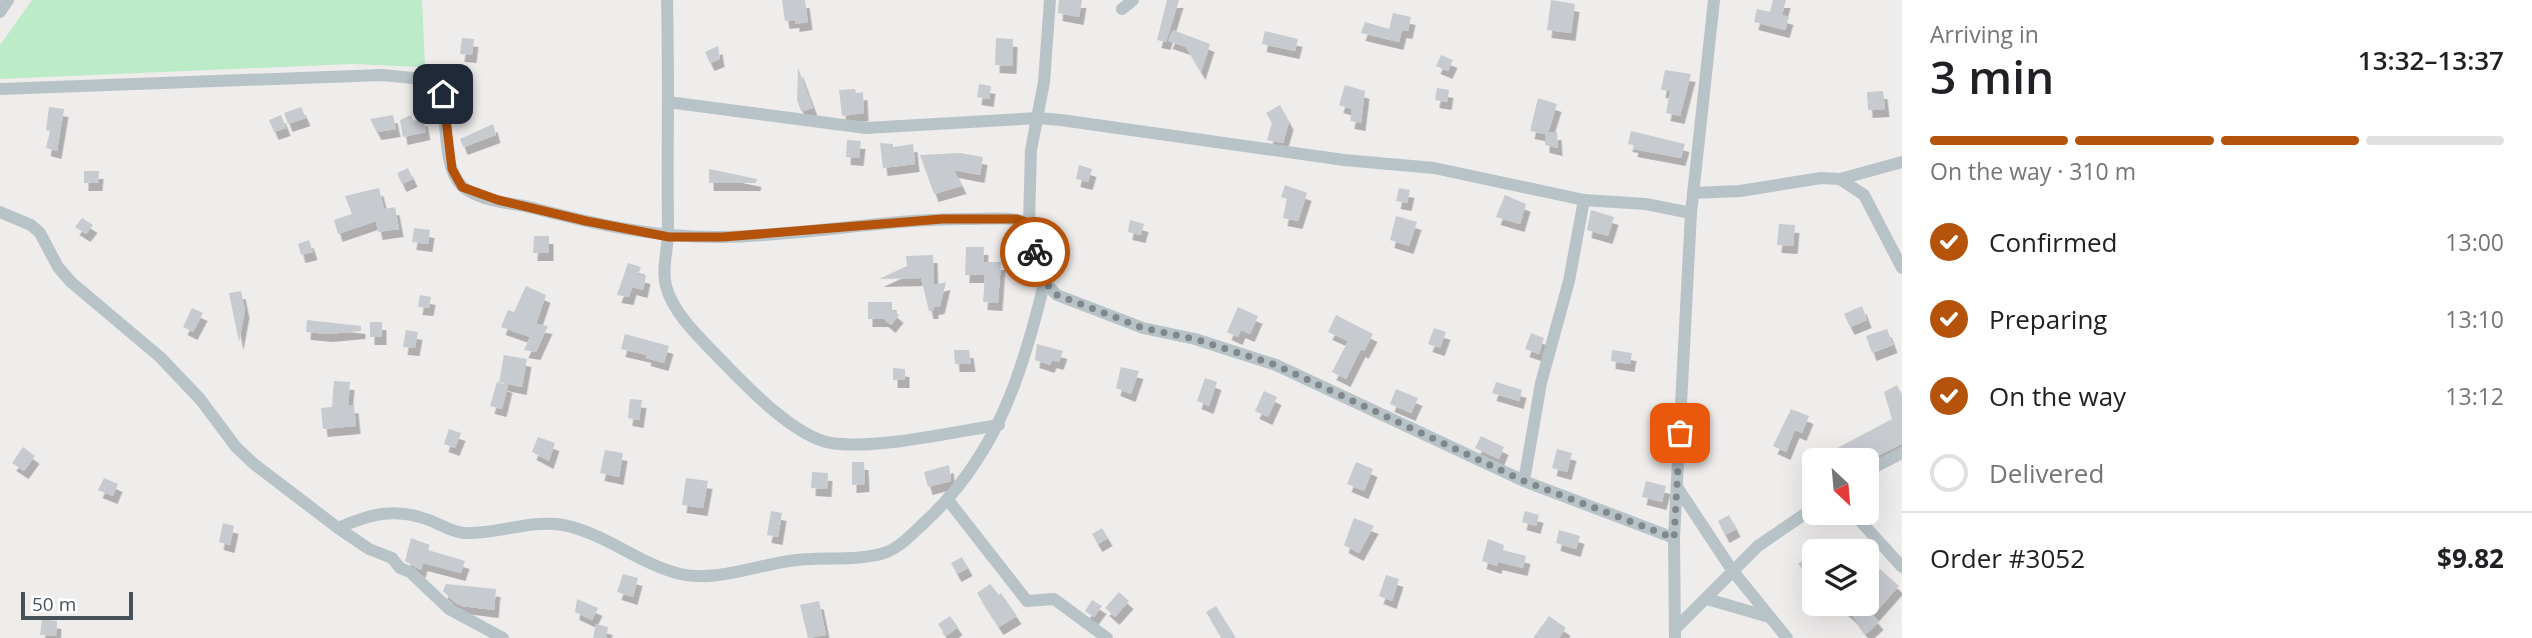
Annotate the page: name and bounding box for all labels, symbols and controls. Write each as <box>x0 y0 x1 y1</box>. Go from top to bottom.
text: Arriving in <box>1930 18 2039 50</box>
text: 13:32–13:37 <box>2358 42 2504 78</box>
text: 3 min <box>1930 45 2054 107</box>
pin <box>413 64 473 124</box>
icon: home <box>424 75 462 113</box>
text: On the way · 310 m <box>1930 155 2136 187</box>
courier <box>1000 217 1070 287</box>
icon: check <box>1930 223 1968 261</box>
text: Confirmed <box>1989 224 2117 260</box>
text: 13:00 <box>2445 226 2504 258</box>
icon: bike <box>1016 233 1054 271</box>
icon: check <box>1930 300 1968 338</box>
text: Preparing <box>1989 301 2107 337</box>
text: 13:10 <box>2445 303 2504 335</box>
icon: check <box>1930 377 1968 415</box>
text: On the way <box>1989 378 2126 414</box>
text: 13:12 <box>2445 380 2504 412</box>
pin <box>1650 403 1710 463</box>
icon: bag <box>1661 414 1699 452</box>
north arrow <box>1802 448 1880 525</box>
map controls <box>1802 448 1879 616</box>
text: Delivered <box>1989 455 2104 491</box>
button: layers <box>1802 539 1879 616</box>
text: Order #3052 <box>1930 540 2085 576</box>
text: $9.82 <box>2437 540 2504 576</box>
scale bar <box>21 589 133 621</box>
text: 50 m <box>32 591 76 617</box>

